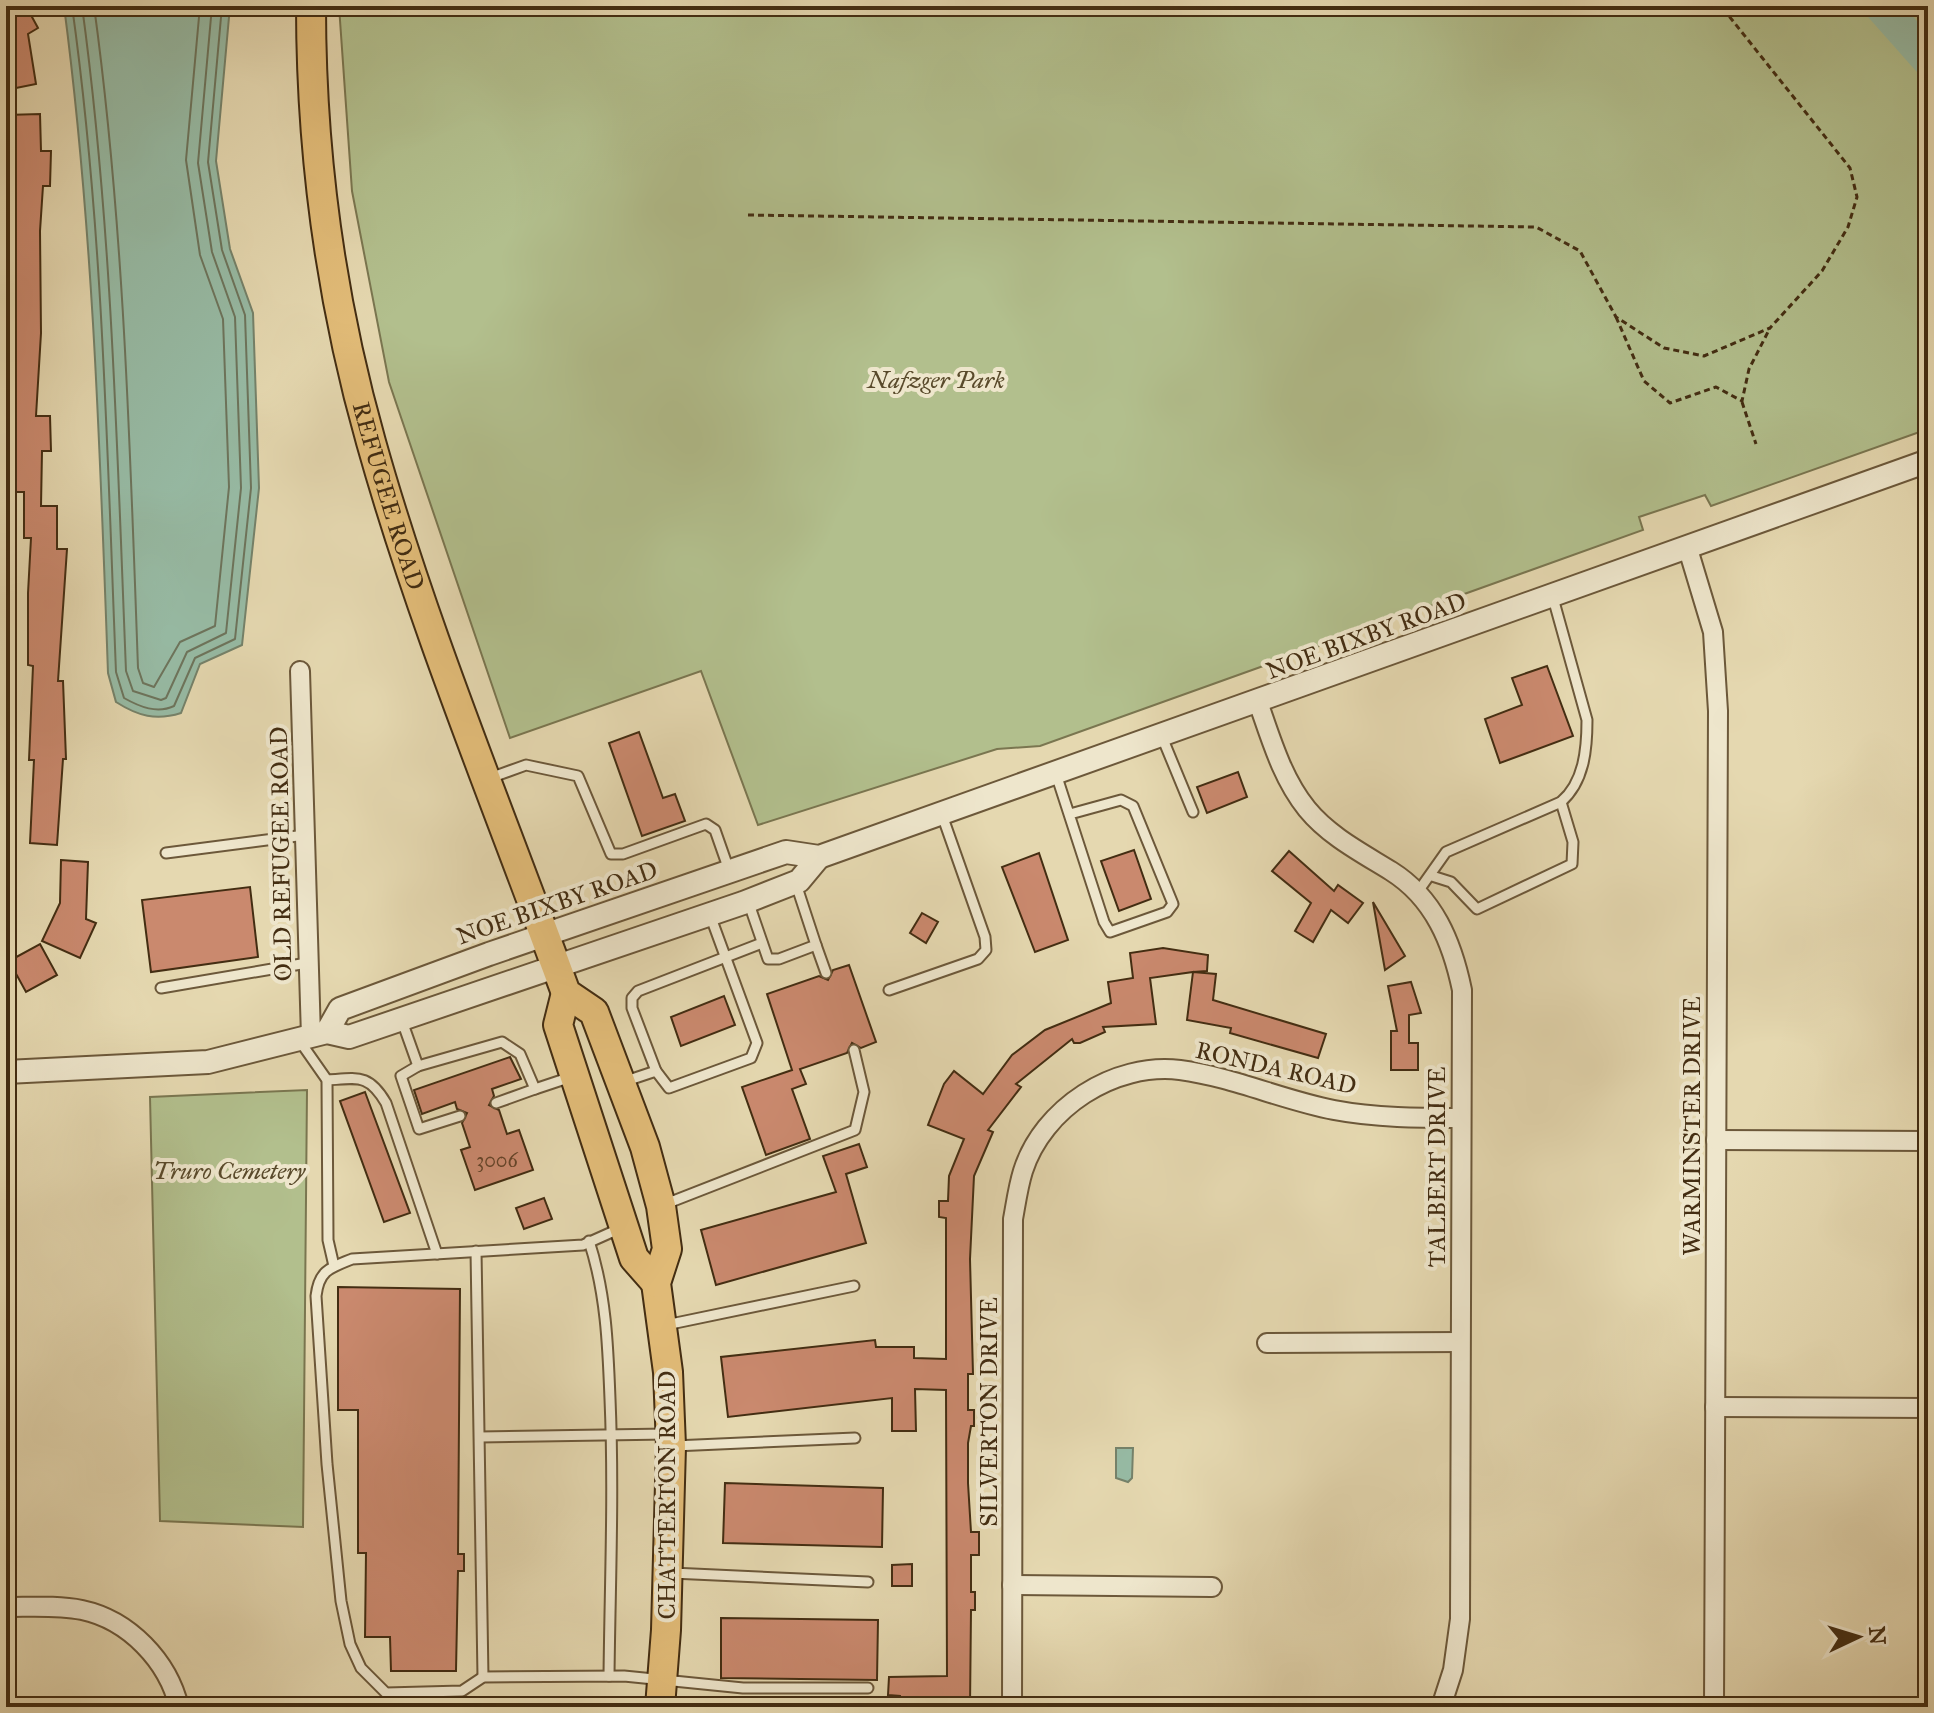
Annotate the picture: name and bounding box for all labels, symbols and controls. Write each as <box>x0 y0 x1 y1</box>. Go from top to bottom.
park label: Nafzger Park <box>865 365 1005 395</box>
street label: REFUGEE ROAD <box>346 399 431 594</box>
street label: NOE BIXBY ROAD <box>1262 586 1470 686</box>
street label: OLD REFUGEE ROAD <box>264 726 298 982</box>
street label: NOE BIXBY ROAD <box>453 855 661 951</box>
street label: WARMINSTER DRIVE <box>1677 996 1707 1256</box>
street label: RONDA ROAD <box>1193 1035 1359 1101</box>
street label: TALBERT DRIVE <box>1422 1067 1452 1267</box>
house number: 3006 <box>476 1148 519 1172</box>
park label: Truro Cemetery <box>153 1156 306 1186</box>
street label: SILVERTON DRIVE <box>974 1297 1004 1527</box>
street label: CHATTERTON ROAD <box>652 1371 682 1620</box>
north arrow <box>1818 1597 1898 1677</box>
text: N <box>1863 1625 1892 1646</box>

